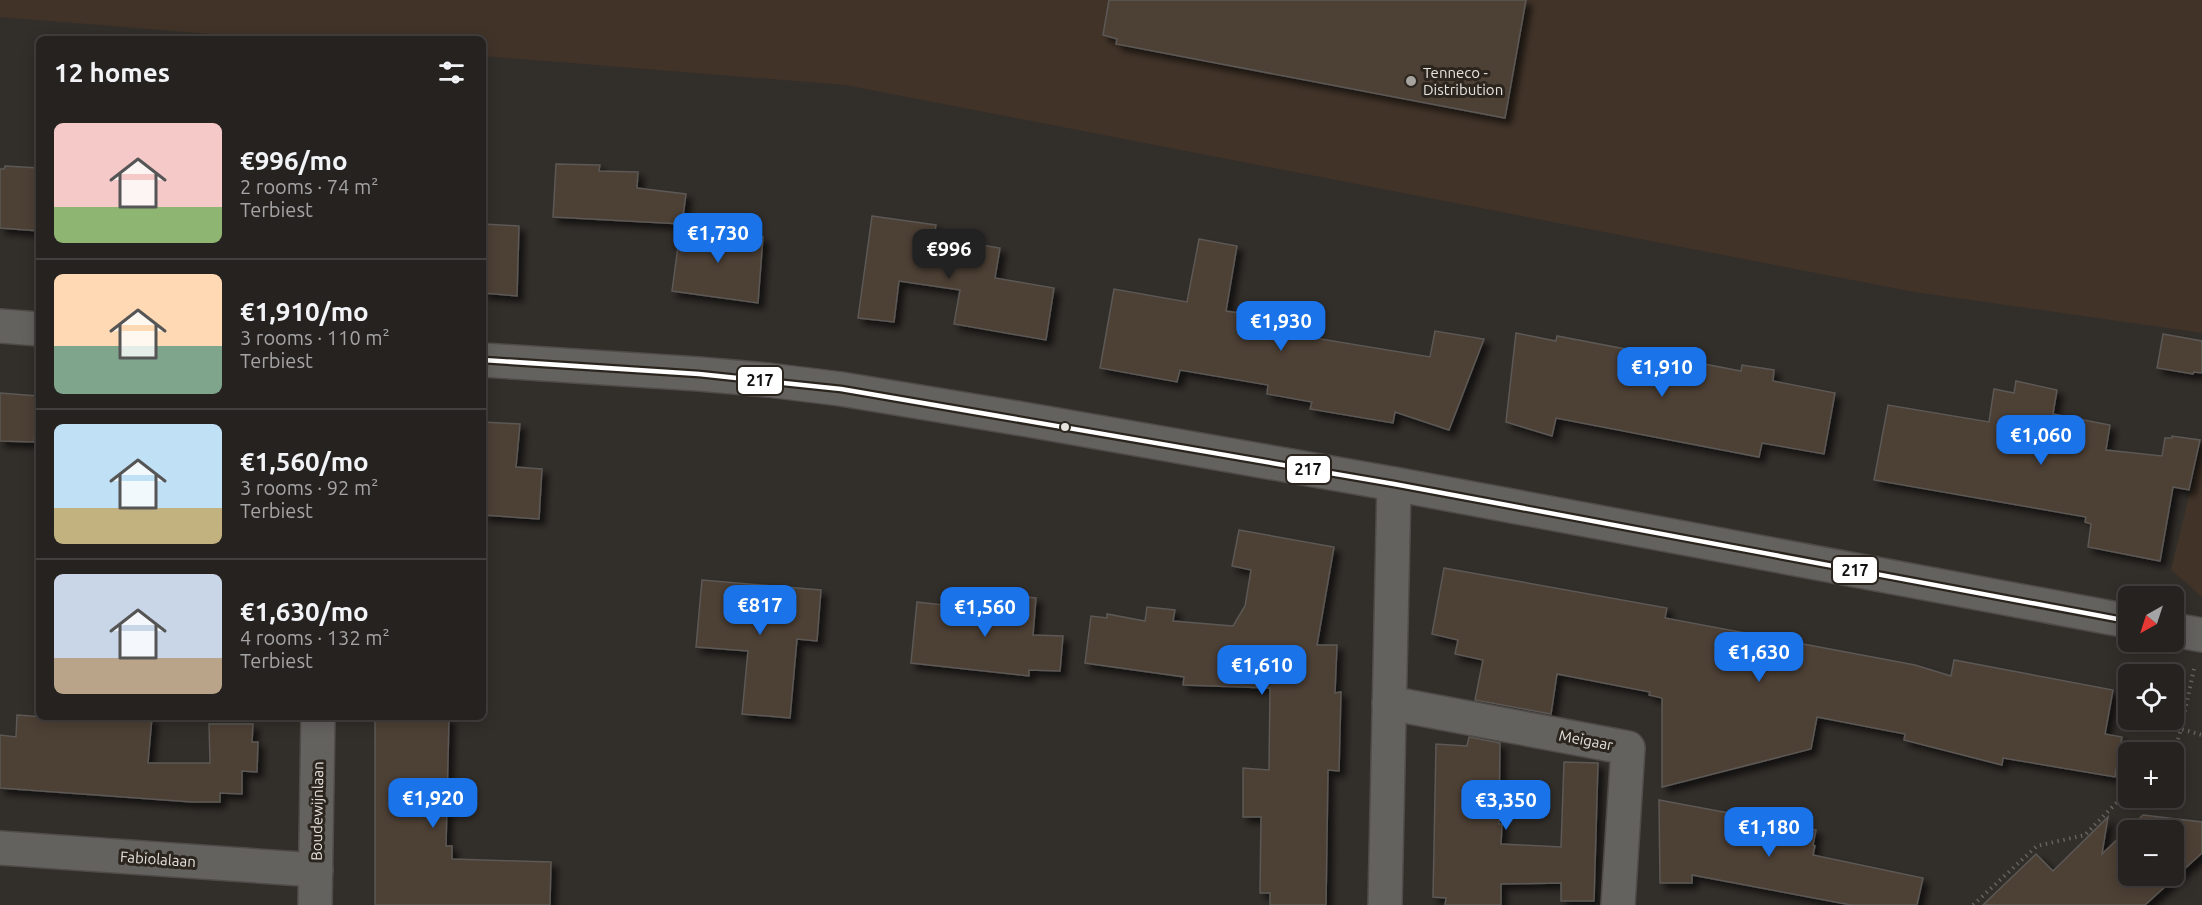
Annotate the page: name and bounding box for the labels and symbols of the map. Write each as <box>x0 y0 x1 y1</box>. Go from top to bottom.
place label: Tenneco - Distribution <box>1423 64 1503 98</box>
marker: Tenneco - Distribution <box>1404 74 1418 88</box>
pin: €1,730 <box>669 213 767 264</box>
pin: €996 <box>913 229 985 280</box>
pin: €1,930 <box>1232 301 1330 352</box>
pin: €1,910 <box>1613 347 1711 398</box>
line badge: 217 <box>737 366 783 395</box>
text: 217 <box>746 371 774 389</box>
pin: €1,060 <box>1992 415 2090 466</box>
unlabelled marker <box>1059 421 1071 433</box>
line badge: 217 <box>1286 455 1331 484</box>
text: 217 <box>1294 460 1322 478</box>
line badge: 217 <box>1832 556 1878 584</box>
text: 217 <box>1841 561 1869 579</box>
pin: €817 <box>724 585 796 636</box>
north arrow <box>2118 586 2184 652</box>
pin: €1,560 <box>936 587 1034 638</box>
pin: €1,630 <box>1710 632 1808 683</box>
pin: €1,610 <box>1213 645 1311 696</box>
street label: Meigaar <box>1558 726 1615 754</box>
street label: Boudewijnlaan <box>308 761 326 861</box>
pin: €1,920 <box>384 778 482 829</box>
pin: €3,350 <box>1457 780 1555 831</box>
pin: €1,180 <box>1720 807 1818 858</box>
street label: Fabiolalaan <box>120 848 196 870</box>

